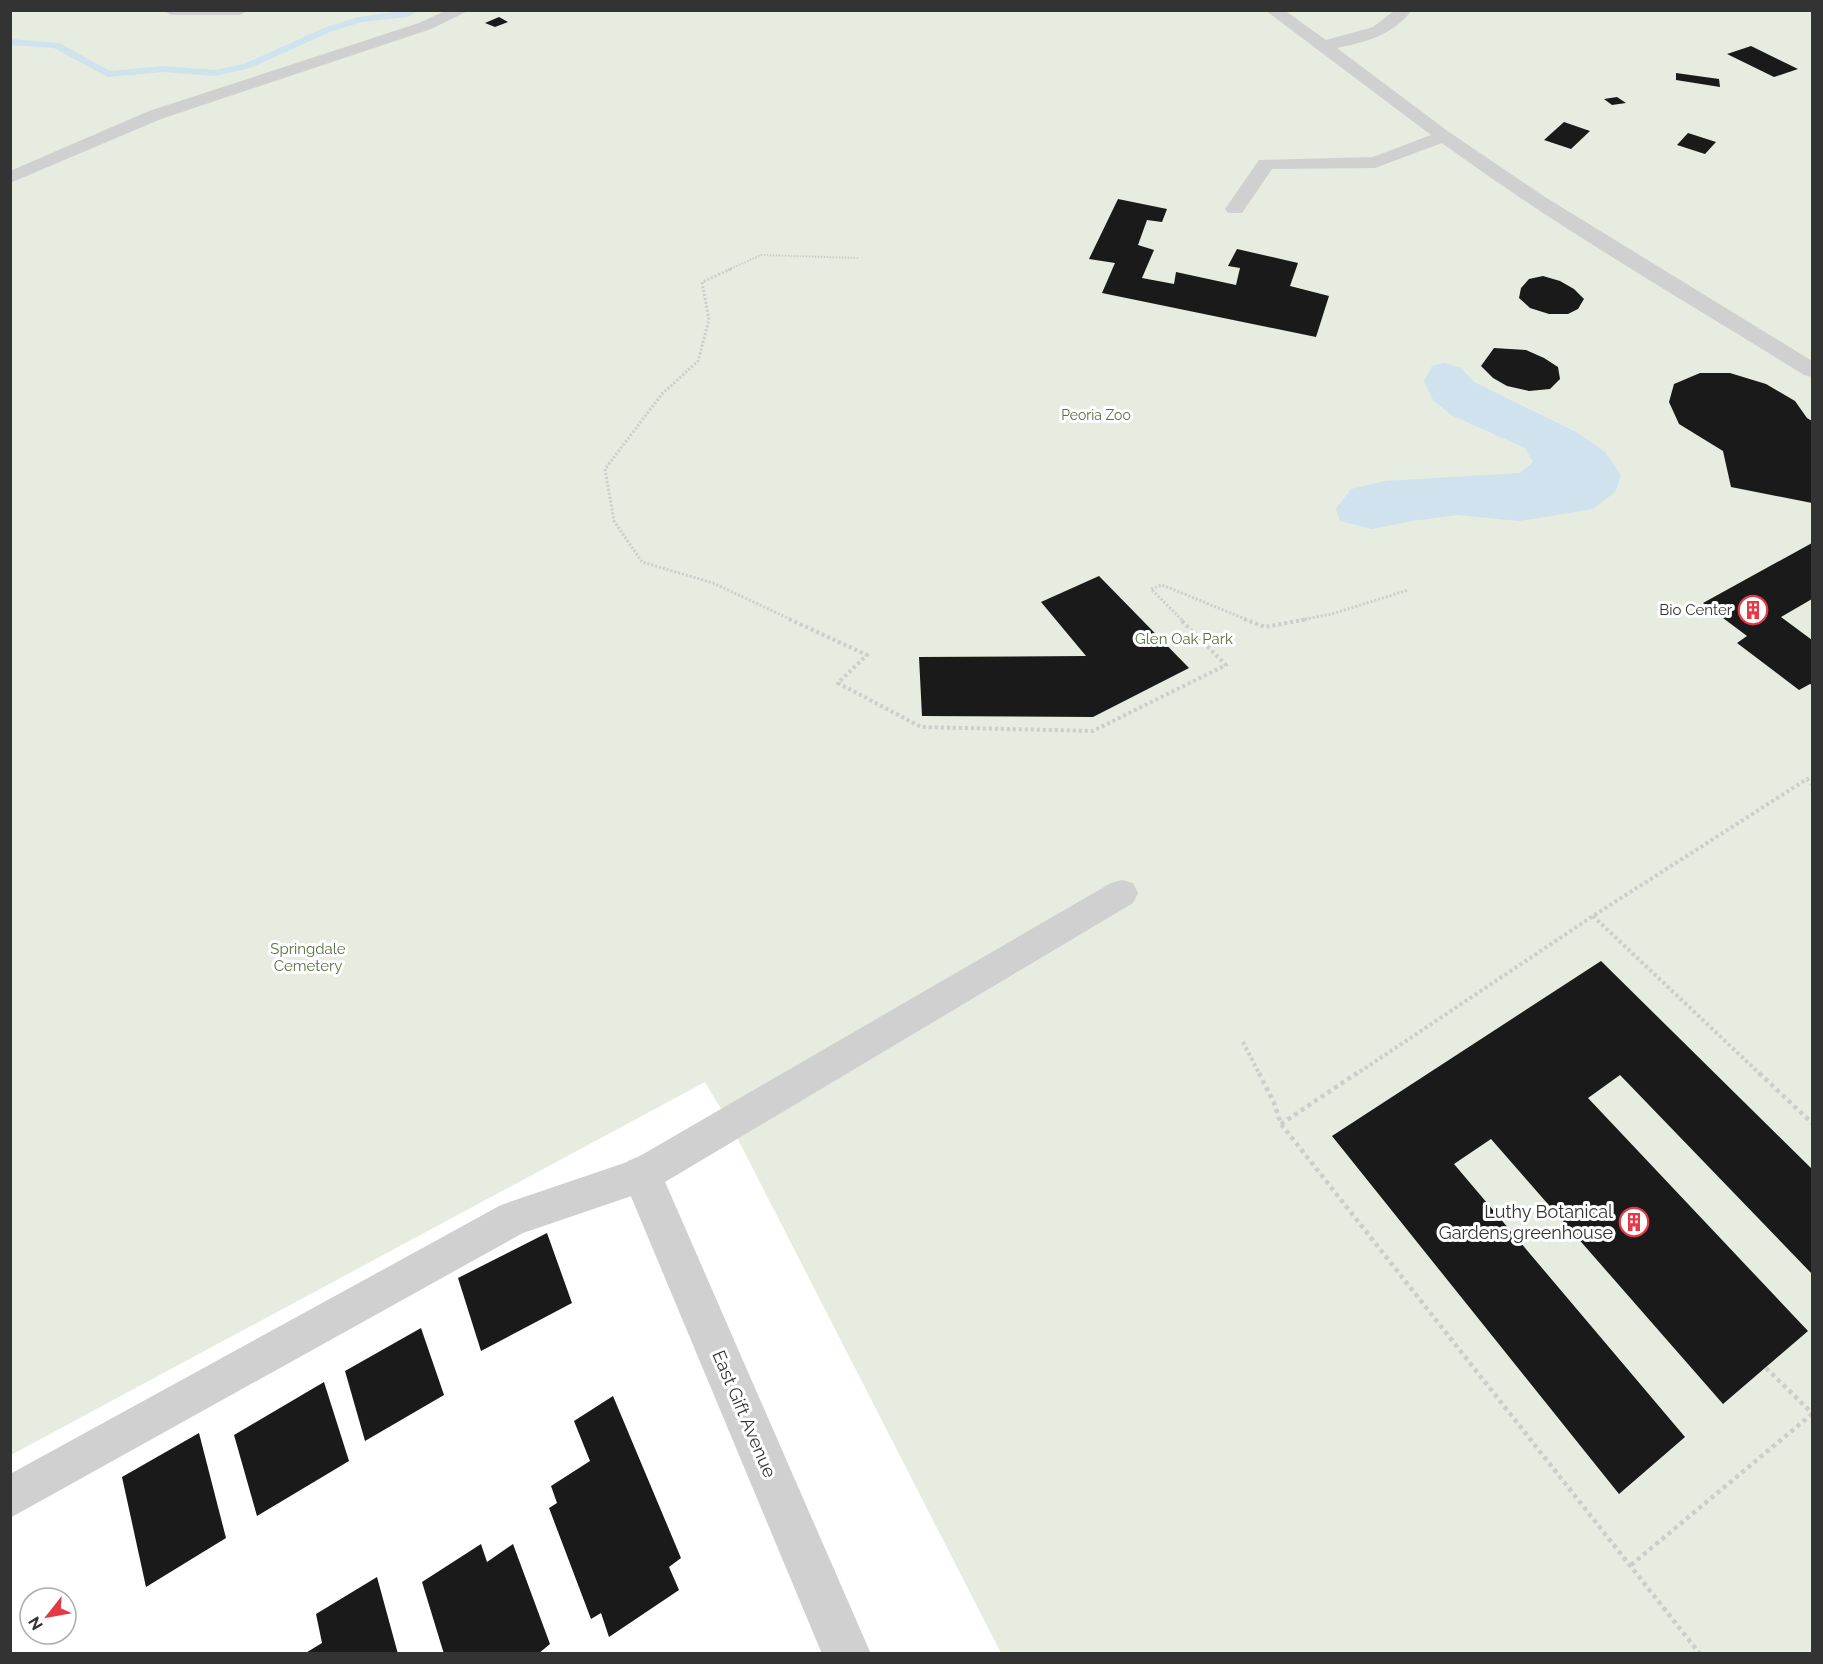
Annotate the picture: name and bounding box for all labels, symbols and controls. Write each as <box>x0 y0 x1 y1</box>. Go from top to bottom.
park label: Peoria Zoo <box>1061 407 1131 423</box>
building icon: Bio Center <box>1737 594 1769 626</box>
place label: Bio Center <box>1659 601 1733 619</box>
park label: Glen Oak Park <box>1135 630 1233 648</box>
park label: Springdale Cemetery <box>270 940 346 975</box>
place label: Luthy Botanical Gardens greenhouse <box>1439 1201 1613 1243</box>
building icon: Luthy Botanical Gardens greenhouse <box>1618 1206 1650 1238</box>
street label: East Gift Avenue <box>708 1347 781 1481</box>
north arrow <box>18 1586 78 1646</box>
text: N <box>24 1613 47 1634</box>

